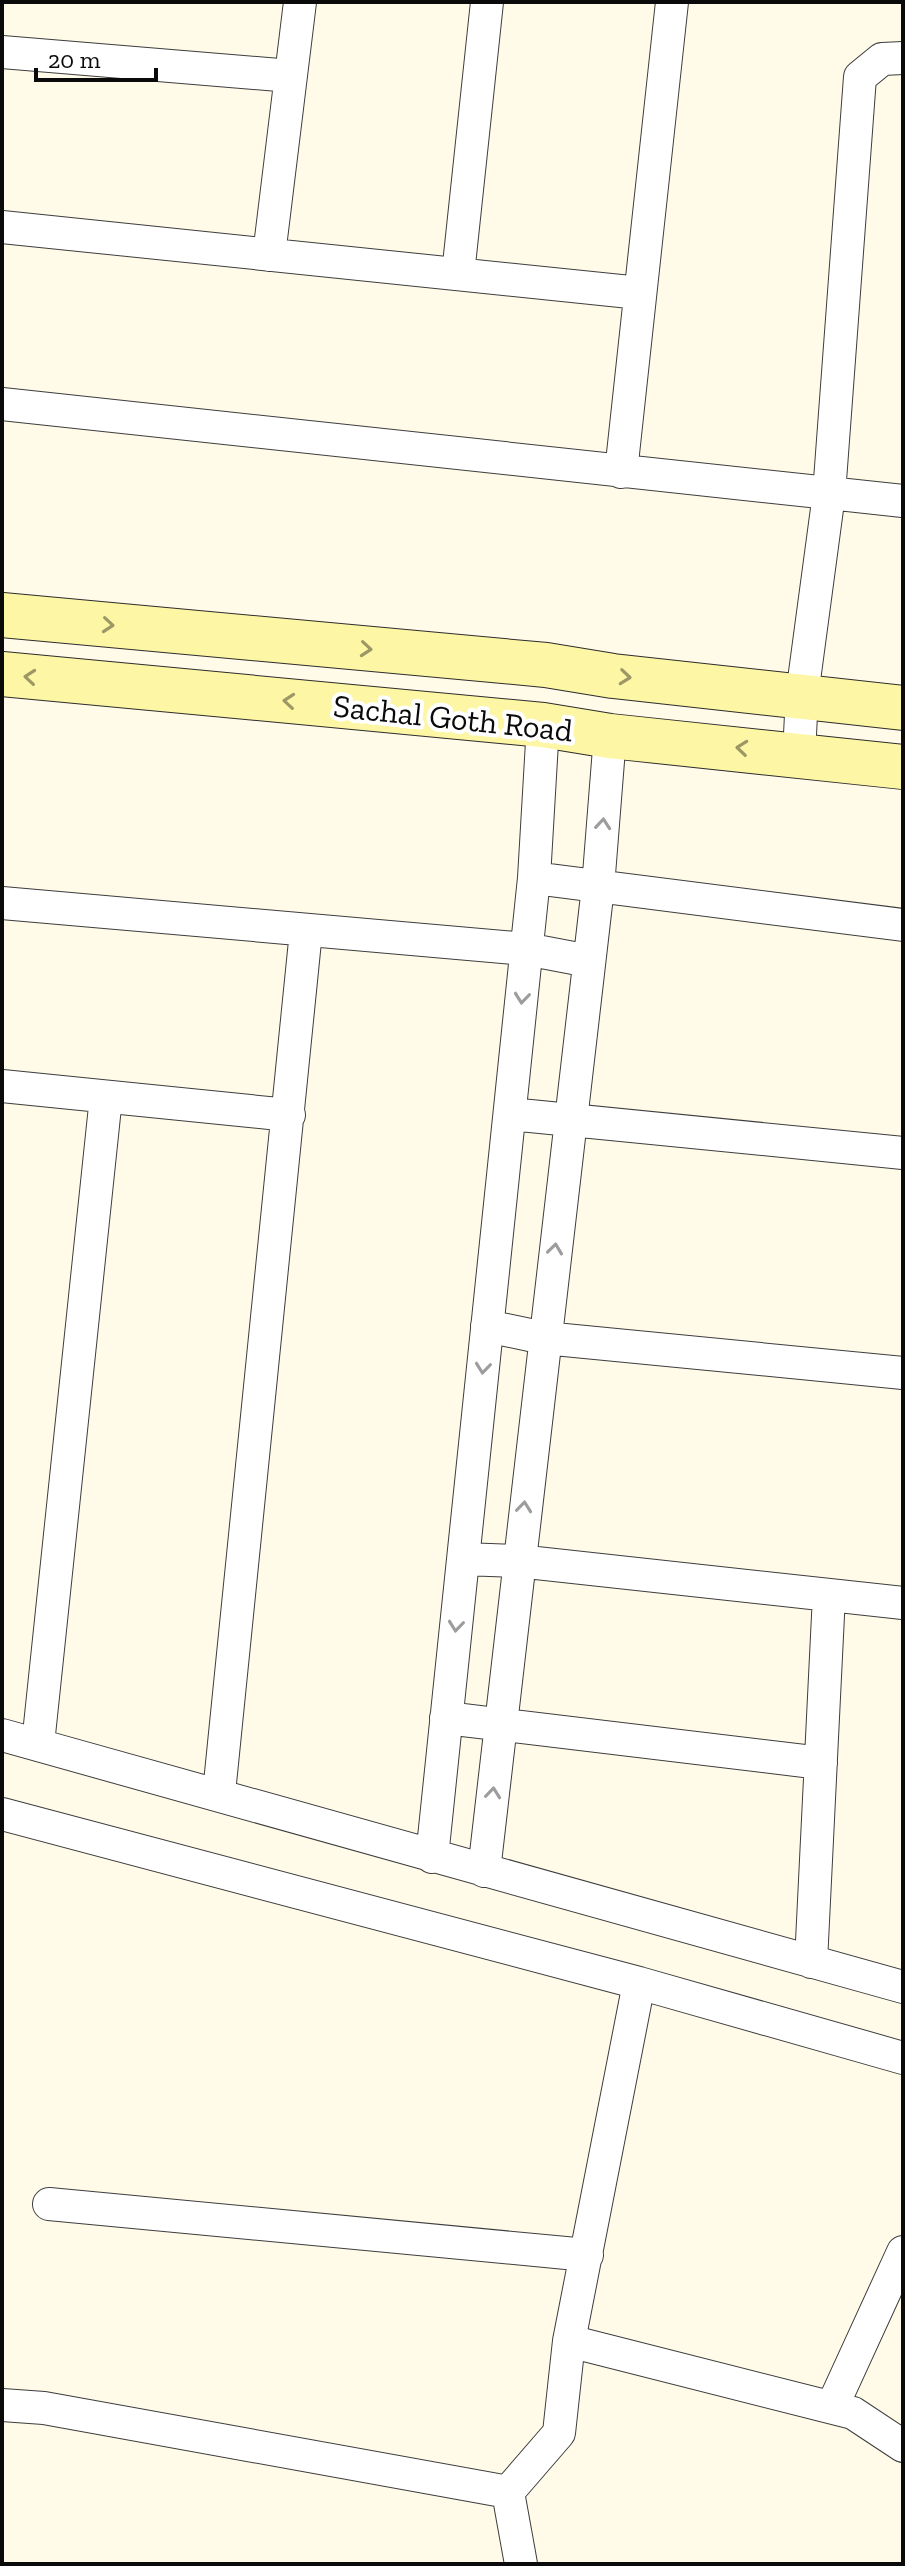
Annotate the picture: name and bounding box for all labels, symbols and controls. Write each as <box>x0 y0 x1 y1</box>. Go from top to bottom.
scale bar <box>36 32 156 82</box>
text: 20 m <box>48 45 101 74</box>
one-way arrow <box>101 616 114 633</box>
one-way arrow <box>360 640 373 657</box>
one-way arrow <box>23 668 36 685</box>
one-way arrow <box>619 669 632 686</box>
street label: Sachal Goth Road <box>331 687 575 750</box>
one-way arrow <box>282 692 295 709</box>
one-way arrow <box>735 740 748 757</box>
one-way arrow <box>595 817 612 830</box>
one-way arrow <box>513 992 530 1005</box>
one-way arrow <box>546 1242 563 1255</box>
one-way arrow <box>475 1362 492 1375</box>
one-way arrow <box>516 1500 533 1513</box>
one-way arrow <box>448 1620 465 1633</box>
one-way arrow <box>484 1786 501 1799</box>

